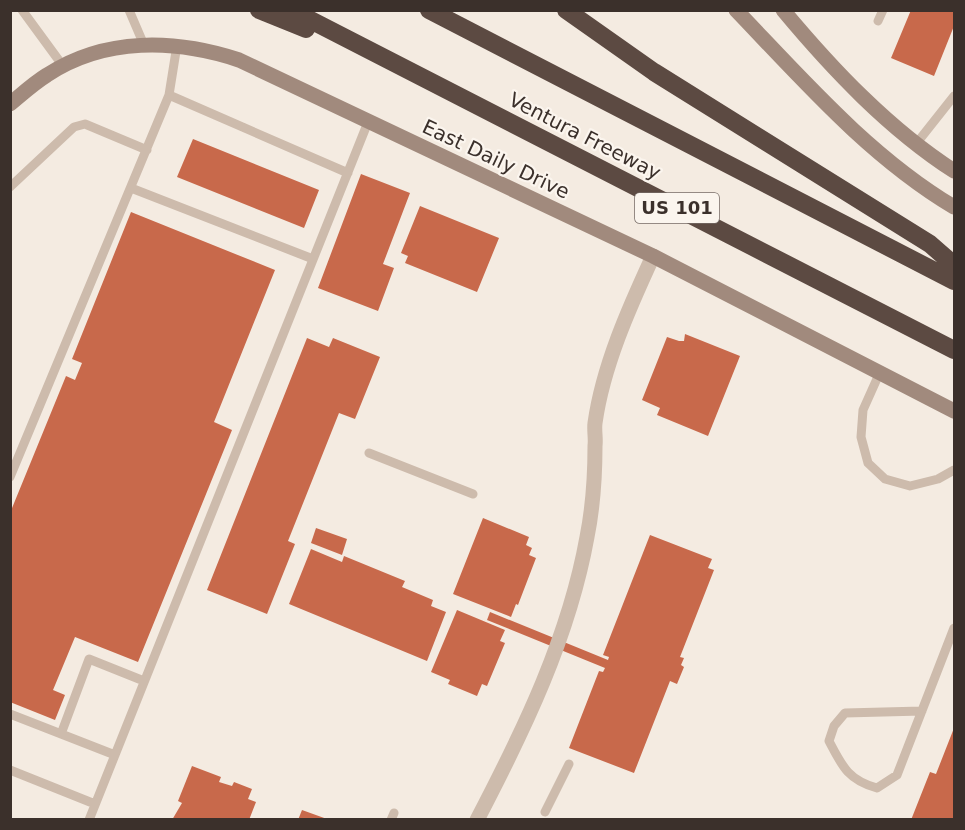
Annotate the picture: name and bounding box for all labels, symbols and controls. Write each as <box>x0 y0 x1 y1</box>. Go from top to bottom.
street label: Ventura Freeway <box>505 87 665 185</box>
street label: East Daily Drive <box>419 114 573 204</box>
road number: US 101 <box>635 193 719 223</box>

